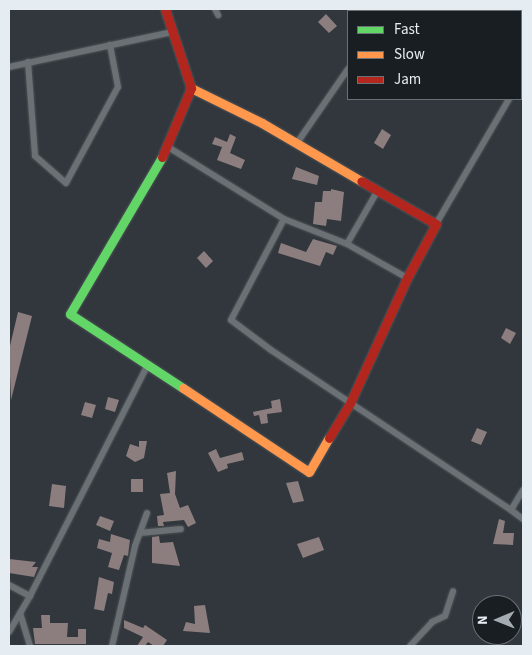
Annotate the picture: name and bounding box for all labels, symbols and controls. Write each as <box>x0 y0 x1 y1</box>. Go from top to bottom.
legend <box>347 10 522 100</box>
text: Fast <box>394 19 420 40</box>
text: Slow <box>394 44 425 65</box>
text: Jam <box>394 69 421 90</box>
north arrow <box>472 595 522 645</box>
text: N <box>473 615 493 625</box>

